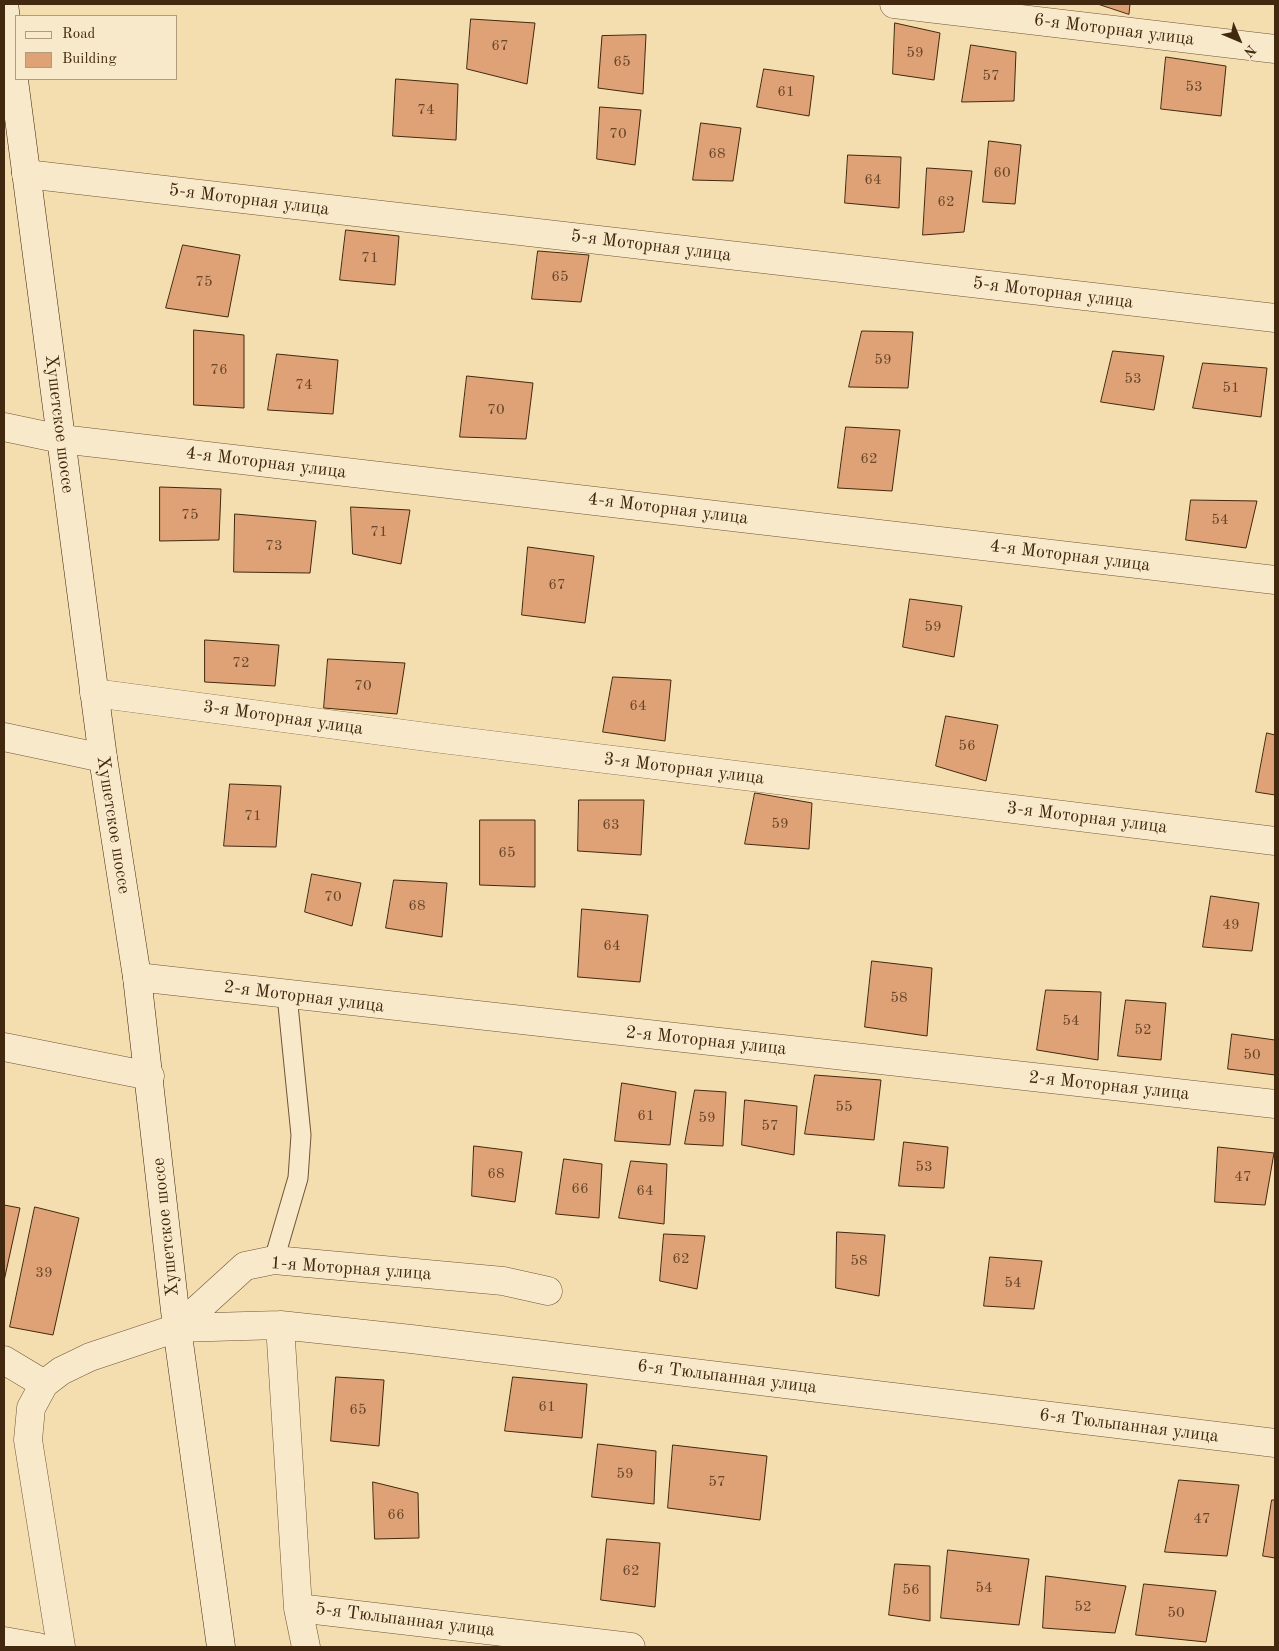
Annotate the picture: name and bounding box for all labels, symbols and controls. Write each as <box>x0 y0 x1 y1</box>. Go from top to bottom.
street label: 6-я Моторная улица <box>1033 9 1195 51</box>
legend <box>15 15 178 80</box>
north arrow <box>1214 15 1264 65</box>
text: Road <box>62 27 95 42</box>
house number: 67 <box>491 37 509 55</box>
text: N <box>1241 42 1258 59</box>
house number: 59 <box>906 44 924 62</box>
text: Building <box>62 52 117 67</box>
house number: 65 <box>613 53 631 71</box>
house number: 57 <box>982 67 1000 85</box>
house number: 53 <box>1185 78 1203 96</box>
house number: 61 <box>777 83 795 101</box>
house number: 74 <box>417 101 435 119</box>
house number: 70 <box>609 125 627 143</box>
house number: 68 <box>708 145 726 163</box>
house number: 60 <box>993 164 1011 182</box>
house number: 64 <box>864 171 882 189</box>
street label: 5-я Моторная улица <box>168 179 330 221</box>
house number: 62 <box>937 193 955 211</box>
street label: 5-я Моторная улица <box>570 225 732 267</box>
house number: 71 <box>361 249 379 267</box>
house number: 65 <box>551 268 569 286</box>
street label: 5-я Моторная улица <box>972 272 1134 314</box>
house number: 75 <box>195 273 213 291</box>
house number: 59 <box>874 351 892 369</box>
street label: Хушетское шоссе <box>40 354 78 494</box>
house number: 76 <box>210 361 228 379</box>
house number: 53 <box>1124 370 1142 388</box>
house number: 74 <box>295 376 313 394</box>
house number: 51 <box>1222 379 1240 397</box>
house number: 70 <box>487 401 505 419</box>
street label: 4-я Моторная улица <box>185 442 347 484</box>
house number: 62 <box>860 450 878 468</box>
street label: 4-я Моторная улица <box>587 488 749 530</box>
house number: 75 <box>181 506 199 524</box>
house number: 54 <box>1211 511 1229 529</box>
house number: 71 <box>370 523 388 541</box>
street label: 4-я Моторная улица <box>989 535 1151 577</box>
house number: 73 <box>265 537 283 555</box>
house number: 67 <box>548 576 566 594</box>
house number: 59 <box>924 618 942 636</box>
house number: 72 <box>232 654 250 672</box>
house number: 70 <box>354 677 372 695</box>
street label: 3-я Моторная улица <box>202 696 364 740</box>
house number: 64 <box>629 697 647 715</box>
house number: 56 <box>958 737 976 755</box>
street label: 3-я Моторная улица <box>603 748 765 790</box>
street label: Хушетское шоссе <box>91 755 135 895</box>
street label: 3-я Моторная улица <box>1006 797 1168 839</box>
house number: 71 <box>244 807 262 825</box>
house number: 59 <box>771 815 789 833</box>
house number: 63 <box>602 816 620 834</box>
house number: 65 <box>498 844 516 862</box>
house number: 70 <box>324 888 342 906</box>
house number: 68 <box>408 897 426 915</box>
house number: 49 <box>1222 916 1240 934</box>
house number: 64 <box>603 937 621 955</box>
street label: 2-я Моторная улица <box>223 976 385 1018</box>
house number: 58 <box>890 989 908 1007</box>
house number: 54 <box>1062 1012 1080 1030</box>
house number: 52 <box>1134 1021 1152 1039</box>
street label: 2-я Моторная улица <box>625 1022 787 1060</box>
house number: 50 <box>1243 1046 1261 1064</box>
street label: 2-я Моторная улица <box>1028 1067 1190 1105</box>
house number: 55 <box>835 1098 853 1116</box>
house number: 61 <box>637 1107 655 1125</box>
house number: 59 <box>698 1109 716 1127</box>
house number: 57 <box>761 1117 779 1135</box>
street label: Хушетское шоссе <box>148 1157 184 1297</box>
house number: 53 <box>915 1158 933 1176</box>
house number: 68 <box>487 1165 505 1183</box>
house number: 47 <box>1234 1168 1252 1186</box>
house number: 66 <box>571 1180 589 1198</box>
house number: 64 <box>636 1182 654 1200</box>
house number: 62 <box>672 1250 690 1268</box>
house number: 58 <box>850 1252 868 1270</box>
street label: 1-я Моторная улица <box>270 1253 432 1285</box>
house number: 39 <box>35 1264 53 1282</box>
house number: 54 <box>1004 1274 1022 1292</box>
street label: 6-я Тюльпанная улица <box>636 1355 818 1399</box>
house number: 61 <box>538 1398 556 1416</box>
house number: 65 <box>349 1401 367 1419</box>
street label: 6-я Тюльпанная улица <box>1038 1404 1220 1448</box>
house number: 59 <box>616 1465 634 1483</box>
house number: 57 <box>708 1473 726 1491</box>
house number: 66 <box>387 1506 405 1524</box>
house number: 47 <box>1193 1510 1211 1528</box>
house number: 62 <box>622 1562 640 1580</box>
house number: 54 <box>975 1579 993 1597</box>
house number: 56 <box>902 1581 920 1599</box>
street label: 5-я Тюльпанная улица <box>314 1598 496 1642</box>
house number: 52 <box>1074 1598 1092 1616</box>
house number: 50 <box>1167 1604 1185 1622</box>

